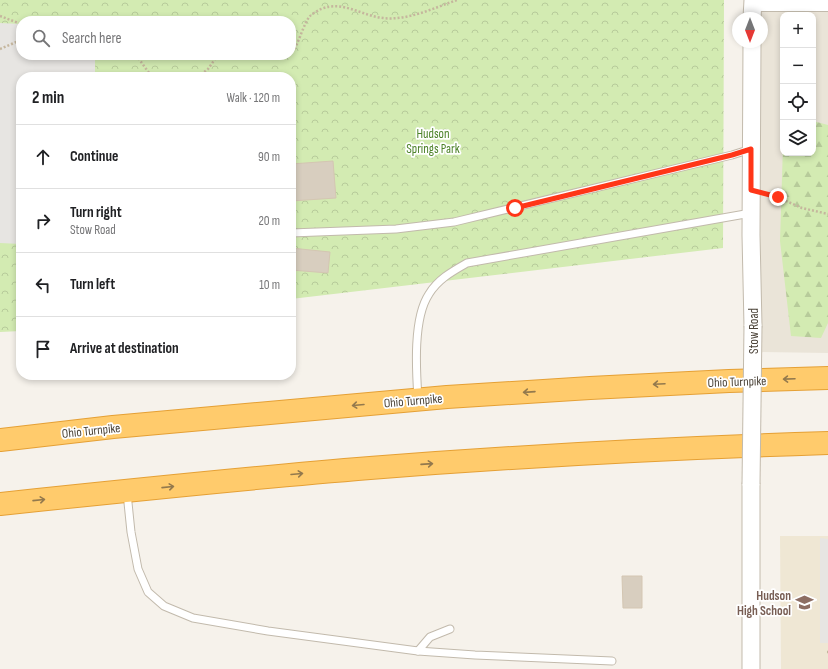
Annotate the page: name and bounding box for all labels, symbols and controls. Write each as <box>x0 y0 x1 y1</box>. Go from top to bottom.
north arrow <box>732 12 768 48</box>
map controls <box>780 12 816 156</box>
button: + <box>780 12 816 48</box>
search box <box>16 16 296 60</box>
icon: search <box>30 27 52 49</box>
text: Search here <box>62 29 122 48</box>
button: − <box>780 48 816 84</box>
button: locate <box>780 84 816 120</box>
text: 2 min <box>32 88 64 108</box>
text: Walk · 120 m <box>227 90 280 106</box>
button: layers <box>780 120 816 156</box>
park label: Hudson Springs Park <box>406 126 460 157</box>
icon: ahead <box>32 146 54 168</box>
text: Continue <box>70 147 119 166</box>
text: 90 m <box>258 149 280 165</box>
route end <box>769 188 787 206</box>
route start <box>506 199 524 217</box>
text: Turn right <box>70 203 122 222</box>
icon: right <box>32 210 54 232</box>
text: 20 m <box>258 213 280 229</box>
text: Stow Road <box>70 222 116 238</box>
icon: left <box>32 274 54 296</box>
text: Turn left <box>70 275 115 294</box>
text: 10 m <box>259 277 280 293</box>
street label: Stow Road <box>746 308 762 354</box>
icon: arrive <box>32 338 54 360</box>
text: Arrive at destination <box>70 339 179 358</box>
street label: Ohio Turnpike <box>707 373 767 391</box>
one-way arrow <box>783 375 796 383</box>
one-way arrow <box>653 381 666 388</box>
one-way arrow <box>523 388 536 395</box>
street label: Ohio Turnpike <box>383 390 443 412</box>
one-way arrow <box>352 402 365 409</box>
street label: Ohio Turnpike <box>61 420 121 442</box>
one-way arrow <box>420 460 433 467</box>
one-way arrow <box>291 471 304 478</box>
one-way arrow <box>161 483 174 490</box>
one-way arrow <box>32 496 45 504</box>
place label: Hudson High School <box>737 588 791 619</box>
school or university icon: Hudson High School <box>794 592 814 612</box>

